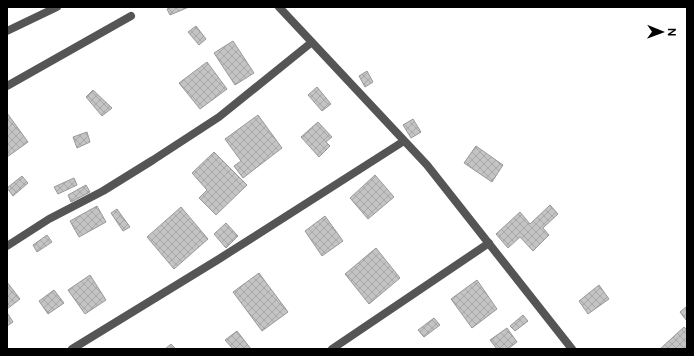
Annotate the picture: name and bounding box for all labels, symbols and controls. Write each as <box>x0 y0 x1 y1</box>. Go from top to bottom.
north arrow <box>642 12 682 52</box>
text: N <box>666 28 678 37</box>

